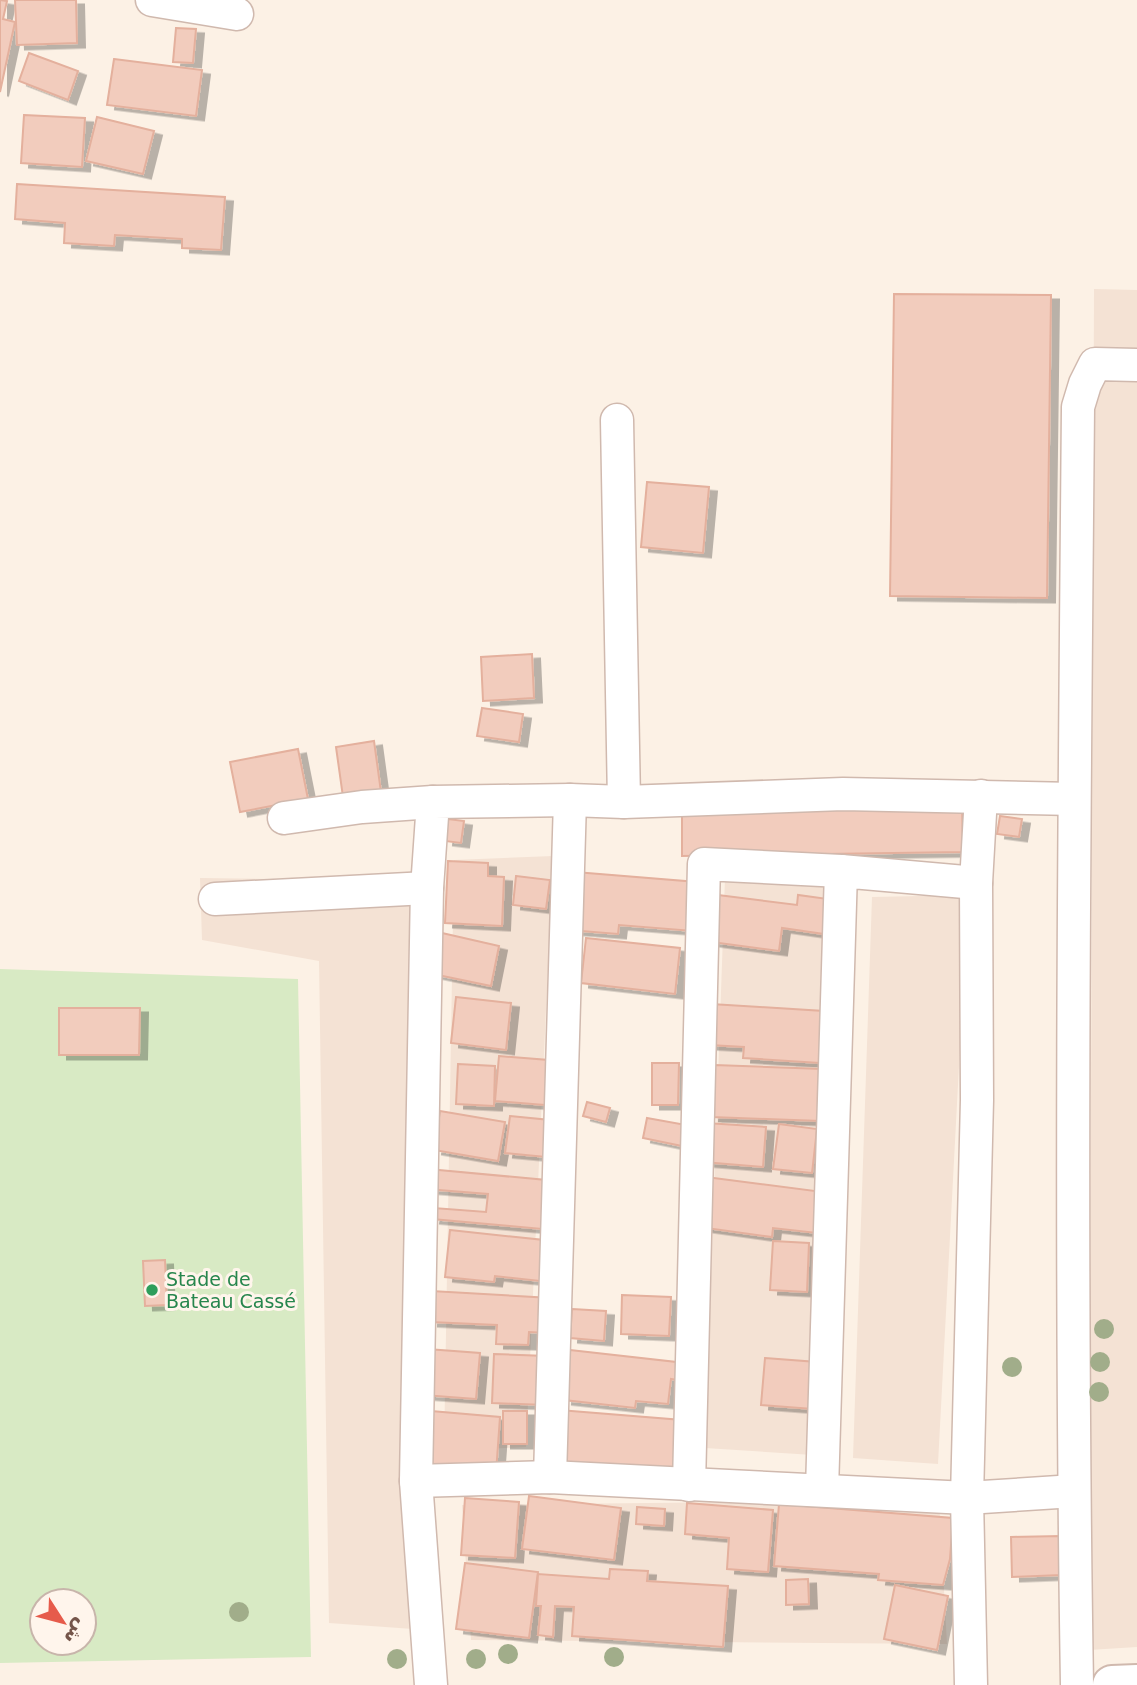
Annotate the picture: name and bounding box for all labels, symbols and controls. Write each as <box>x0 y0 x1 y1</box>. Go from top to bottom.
place label: Stade de Bateau Cassé <box>166 1268 296 1312</box>
marker: Stade de Bateau Cassé <box>144 1282 160 1298</box>
north arrow <box>28 1587 98 1657</box>
text: ش <box>59 1614 93 1649</box>

